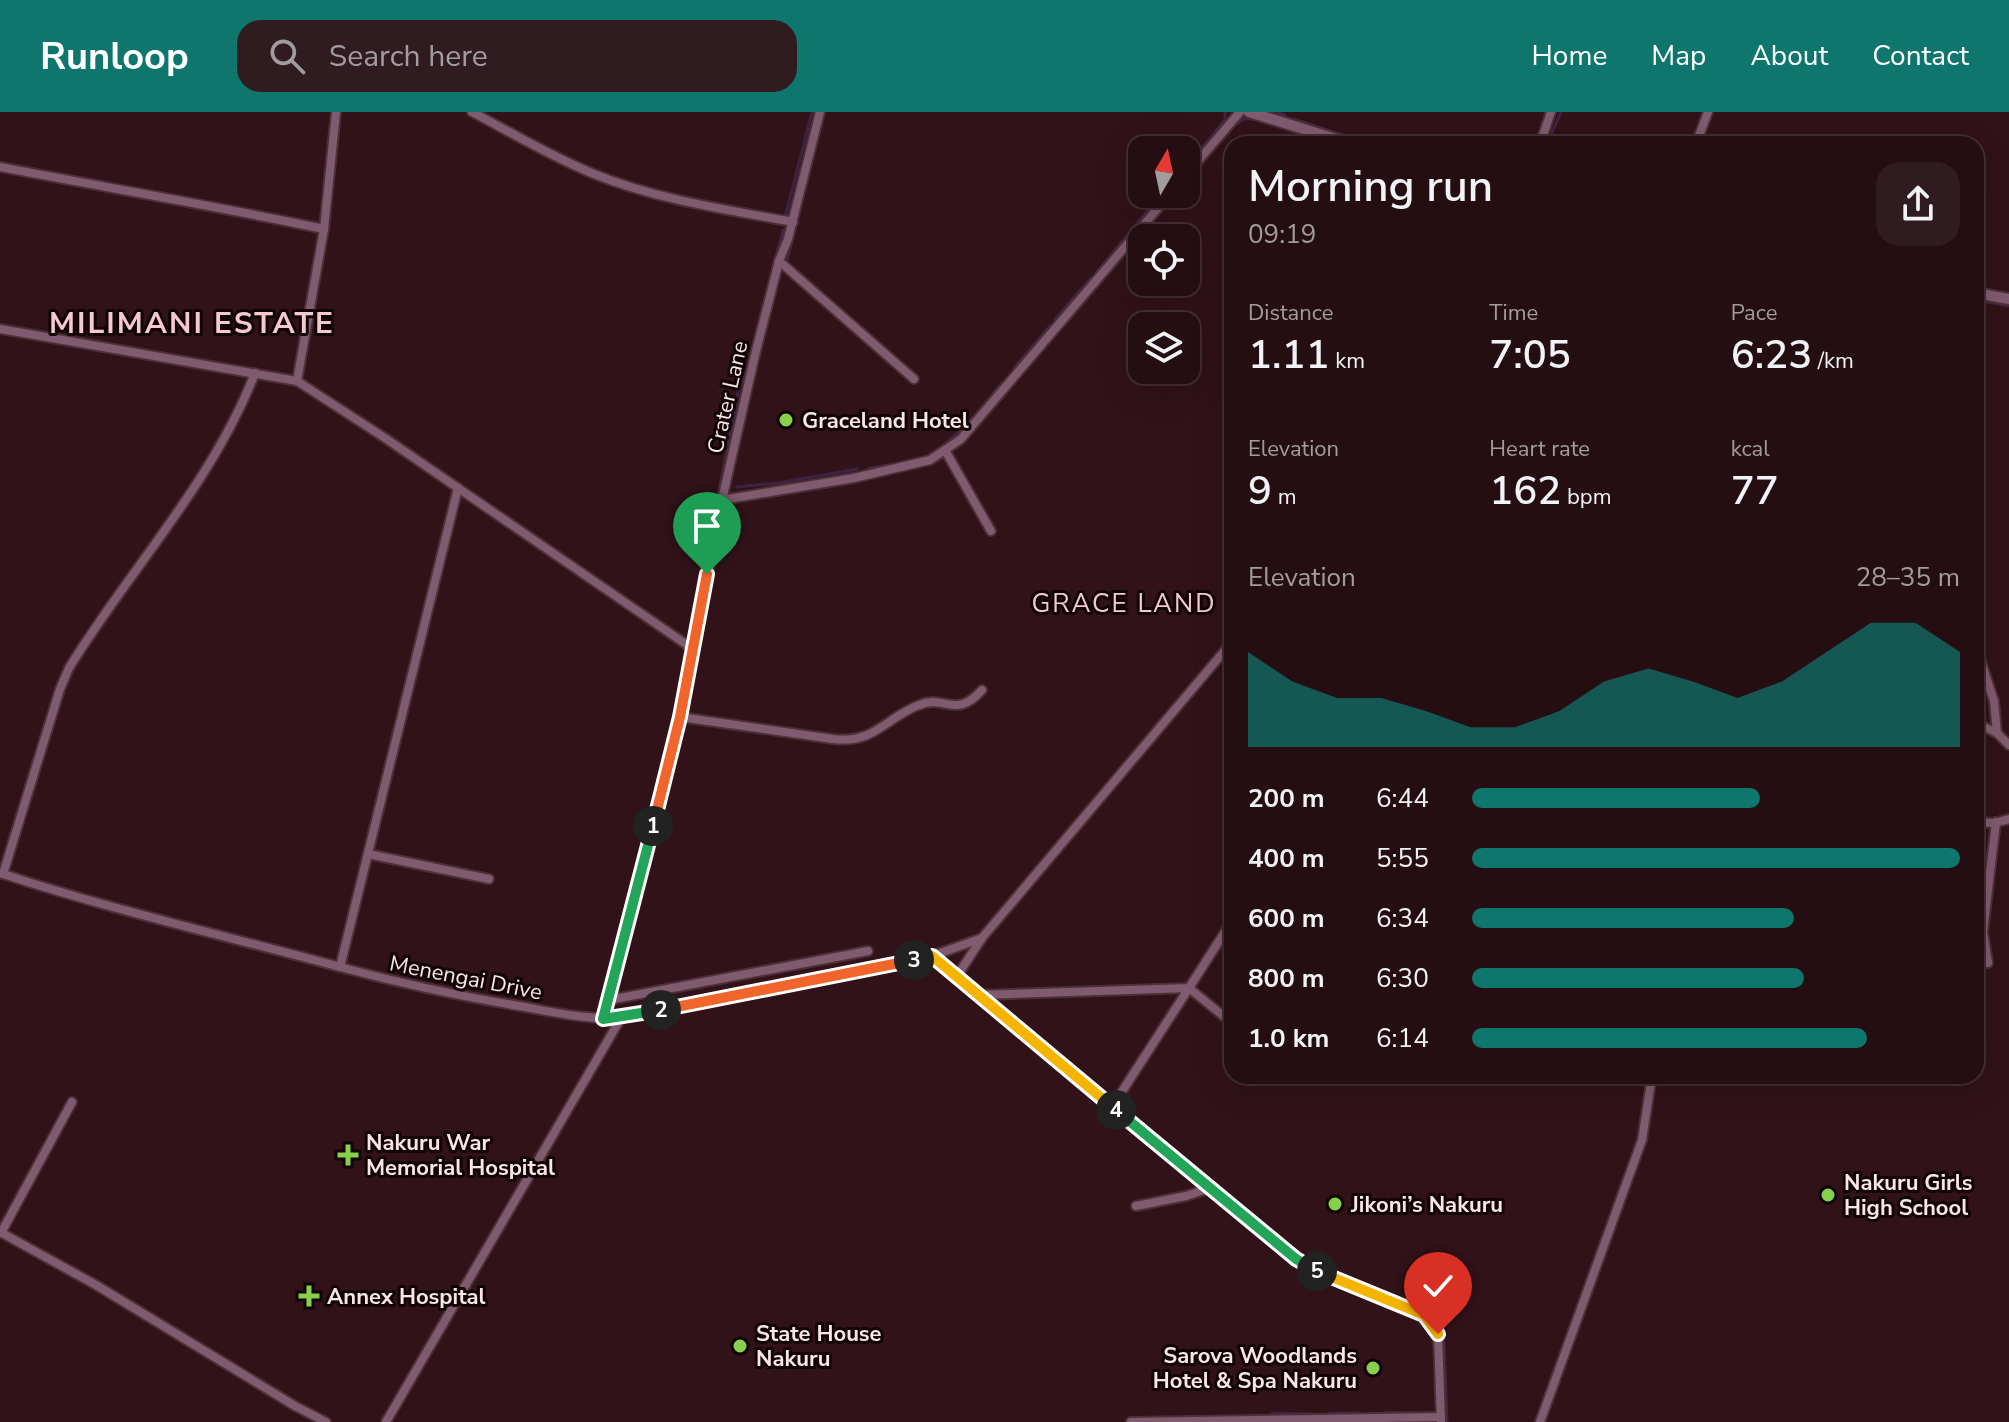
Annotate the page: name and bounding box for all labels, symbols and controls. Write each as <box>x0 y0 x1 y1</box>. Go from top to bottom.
search box <box>237 20 797 92</box>
text: Runloop <box>40 31 189 82</box>
icon: search <box>265 34 309 78</box>
text: Search here <box>329 36 488 77</box>
text: Home <box>1532 37 1607 75</box>
text: Map <box>1651 37 1706 75</box>
text: About <box>1750 37 1828 75</box>
text: Contact <box>1872 37 1969 75</box>
north arrow <box>1128 136 1200 208</box>
map controls <box>1128 136 1200 384</box>
text: Morning run <box>1248 157 1493 217</box>
button: share <box>1876 162 1960 246</box>
text: 09:19 <box>1248 217 1316 252</box>
button: locate <box>1128 224 1200 296</box>
text: Distance <box>1248 298 1333 328</box>
text: Time <box>1489 298 1538 328</box>
text: Pace <box>1731 298 1777 328</box>
district label: MILIMANI ESTATE <box>49 303 335 344</box>
button: layers <box>1128 312 1200 384</box>
text: 1.11 <box>1248 328 1329 382</box>
text: 7:05 <box>1489 328 1571 382</box>
text: 6:23 <box>1731 328 1812 382</box>
street label: Crater Lane <box>700 338 756 457</box>
text: km <box>1329 346 1365 376</box>
text: /km <box>1812 346 1854 376</box>
place label: Graceland Hotel <box>802 406 969 436</box>
marker: Graceland Hotel <box>777 411 795 429</box>
text: Elevation <box>1248 434 1339 464</box>
text: Heart rate <box>1489 434 1590 464</box>
text: kcal <box>1731 434 1770 464</box>
text: 9 <box>1248 464 1272 518</box>
text: 162 <box>1489 464 1561 518</box>
text: 77 <box>1731 464 1779 518</box>
text: m <box>1272 482 1297 512</box>
text: bpm <box>1561 482 1611 512</box>
pin <box>673 492 741 574</box>
icon: arrive <box>685 504 729 548</box>
text: Elevation <box>1248 560 1356 595</box>
text: 28–35 m <box>1856 560 1960 595</box>
district label: GRACE LAND <box>1031 586 1217 621</box>
text: 200 m <box>1248 781 1325 816</box>
text: 6:44 <box>1376 781 1429 816</box>
pin: 1 <box>633 806 673 846</box>
text: 1 <box>646 811 660 841</box>
text: 400 m <box>1248 841 1325 876</box>
text: 5:55 <box>1376 841 1429 876</box>
text: 600 m <box>1248 901 1325 936</box>
text: 6:34 <box>1376 901 1429 936</box>
pin: 3 <box>894 940 934 980</box>
text: 3 <box>907 945 921 975</box>
street label: Menengai Drive <box>387 948 545 1007</box>
text: 800 m <box>1248 961 1325 996</box>
text: 6:30 <box>1376 961 1429 996</box>
pin: 2 <box>641 990 681 1030</box>
text: 2 <box>654 995 668 1025</box>
text: 1.0 km <box>1248 1021 1329 1056</box>
text: 6:14 <box>1376 1021 1429 1056</box>
pin: 4 <box>1096 1090 1136 1130</box>
text: 4 <box>1109 1095 1123 1125</box>
place label: Nakuru War Memorial Hospital <box>366 1128 555 1183</box>
marker: Nakuru War Memorial Hospital <box>337 1144 359 1166</box>
place label: Nakuru Girls High School <box>1844 1168 1972 1223</box>
marker: Nakuru Girls High School <box>1819 1186 1837 1204</box>
place label: Jikoni’s Nakuru <box>1350 1190 1503 1220</box>
marker: Jikoni’s Nakuru <box>1326 1195 1344 1213</box>
pin: 5 <box>1297 1251 1337 1291</box>
pin <box>1404 1252 1472 1334</box>
text: 5 <box>1310 1256 1324 1286</box>
icon: check <box>1416 1264 1460 1308</box>
place label: Annex Hospital <box>327 1282 486 1312</box>
marker: Annex Hospital <box>298 1285 320 1307</box>
place label: State House Nakuru <box>756 1319 882 1374</box>
marker: State House Nakuru <box>731 1337 749 1355</box>
place label: Sarova Woodlands Hotel & Spa Nakuru <box>1153 1341 1357 1396</box>
marker: Sarova Woodlands Hotel & Spa Nakuru <box>1364 1359 1382 1377</box>

